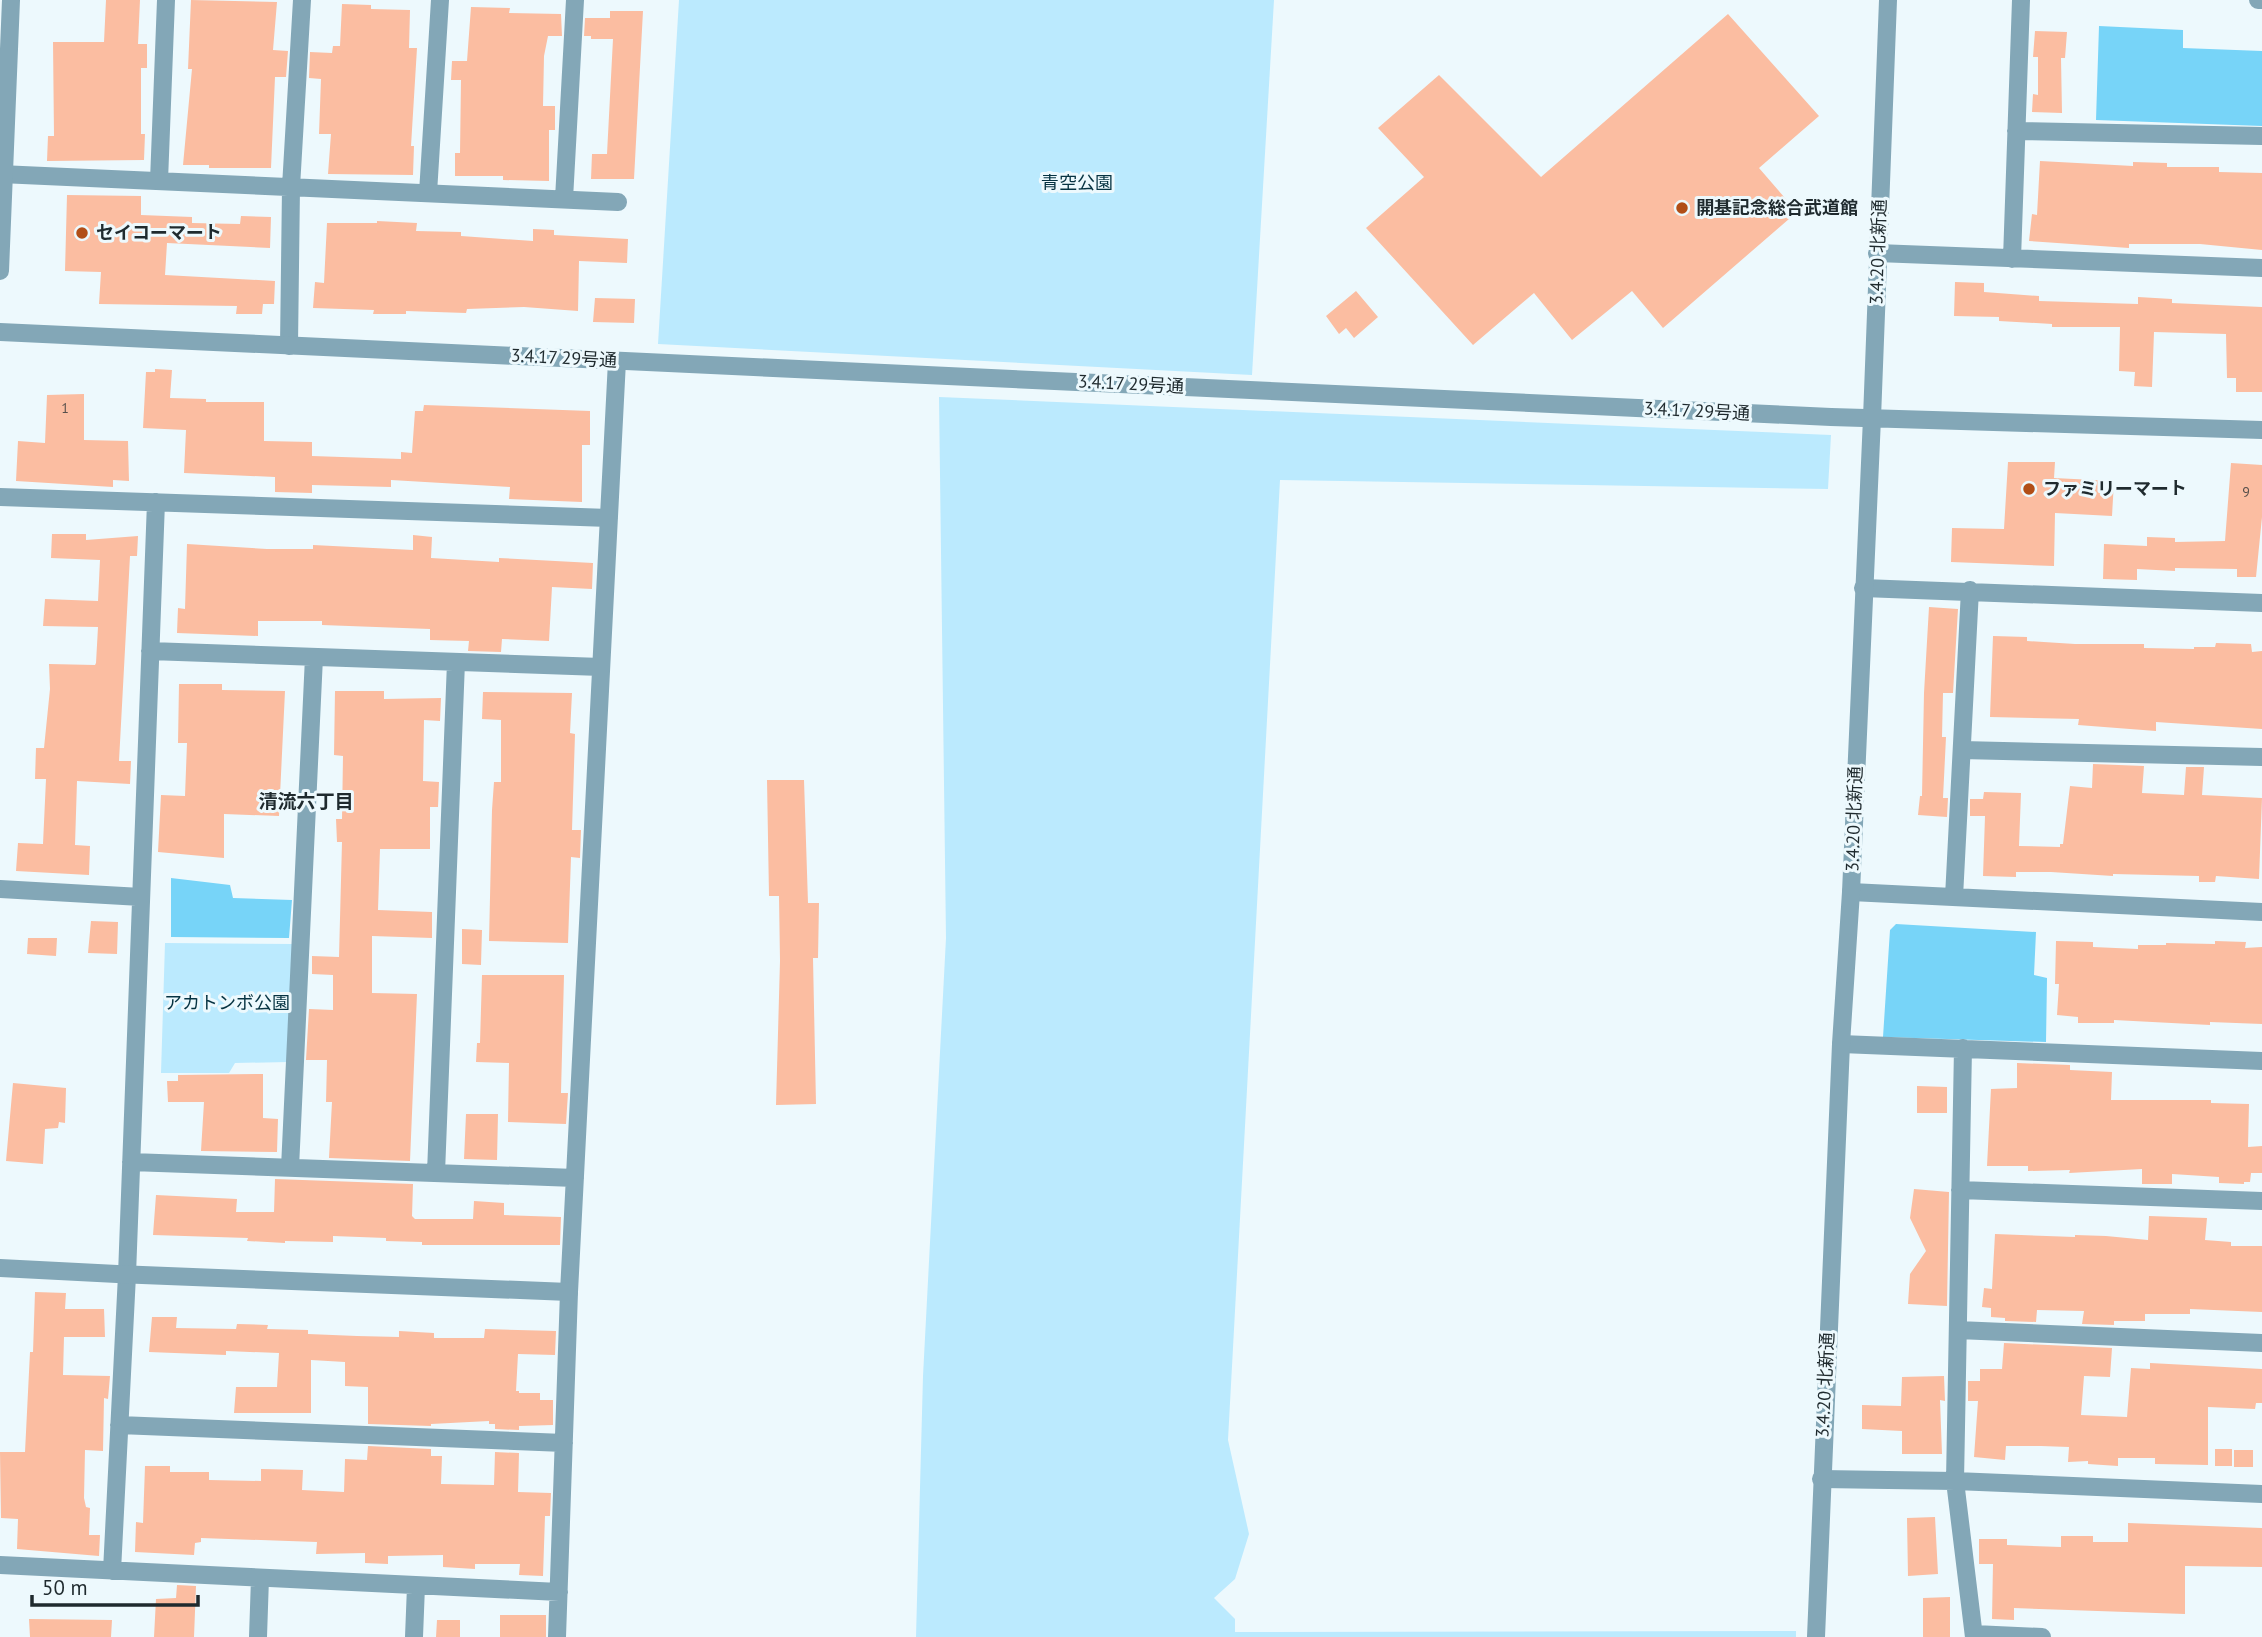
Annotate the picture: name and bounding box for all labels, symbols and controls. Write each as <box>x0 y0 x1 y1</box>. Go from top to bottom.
park label: 青空公園 <box>1041 171 1113 194</box>
place label: 開基記念総合武道館 <box>1696 196 1858 219</box>
street label: 3.4.20 北新通 <box>1864 199 1891 305</box>
marker: 開基記念総合武道館 <box>1674 200 1690 216</box>
place label: セイコーマート <box>96 221 222 244</box>
marker: セイコーマート <box>74 225 90 241</box>
street label: 3.4.17 29号通 <box>510 343 618 372</box>
street label: 3.4.17 29号通 <box>1077 369 1185 398</box>
street label: 3.4.17 29号通 <box>1643 396 1751 425</box>
house number: 1 <box>61 399 69 417</box>
place label: ファミリーマート <box>2043 477 2187 500</box>
marker: ファミリーマート <box>2021 481 2037 497</box>
house number: 9 <box>2242 483 2250 501</box>
street label: 3.4.20 北新通 <box>1840 766 1867 872</box>
district label: 清流六丁目 <box>258 789 354 813</box>
park label: アカトンボ公園 <box>164 991 290 1014</box>
street label: 3.4.20 北新通 <box>1810 1332 1839 1438</box>
scale bar <box>32 1564 198 1608</box>
text: 50 m <box>42 1574 88 1601</box>

